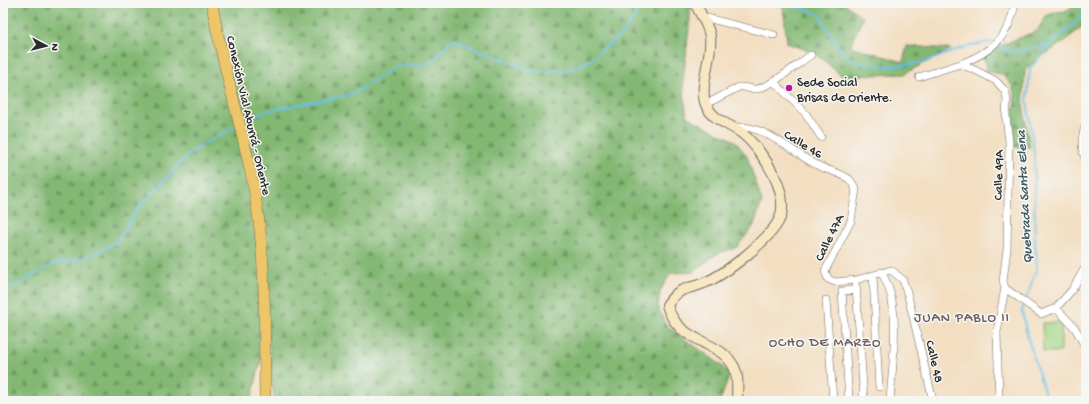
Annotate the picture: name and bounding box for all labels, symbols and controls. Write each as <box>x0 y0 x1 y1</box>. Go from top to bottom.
north arrow <box>26 26 66 66</box>
street label: Conexión Vial Aburrá - Oriente <box>222 34 273 197</box>
text: N <box>48 43 60 51</box>
place label: Sede Social Brisas de Oriente. <box>796 76 893 106</box>
marker: Sede Social Brisas de Oriente. <box>784 83 794 93</box>
street label: Calle 46 <box>781 128 825 163</box>
water label: Quebrada Santa Elena <box>1013 128 1037 264</box>
street label: Calle 49A <box>992 149 1007 200</box>
street label: Calle 47A <box>812 211 849 264</box>
district label: JUAN PABLO II <box>914 310 1010 327</box>
district label: OCHO DE MARZO <box>769 335 881 352</box>
street label: Calle 48 <box>921 339 946 384</box>

